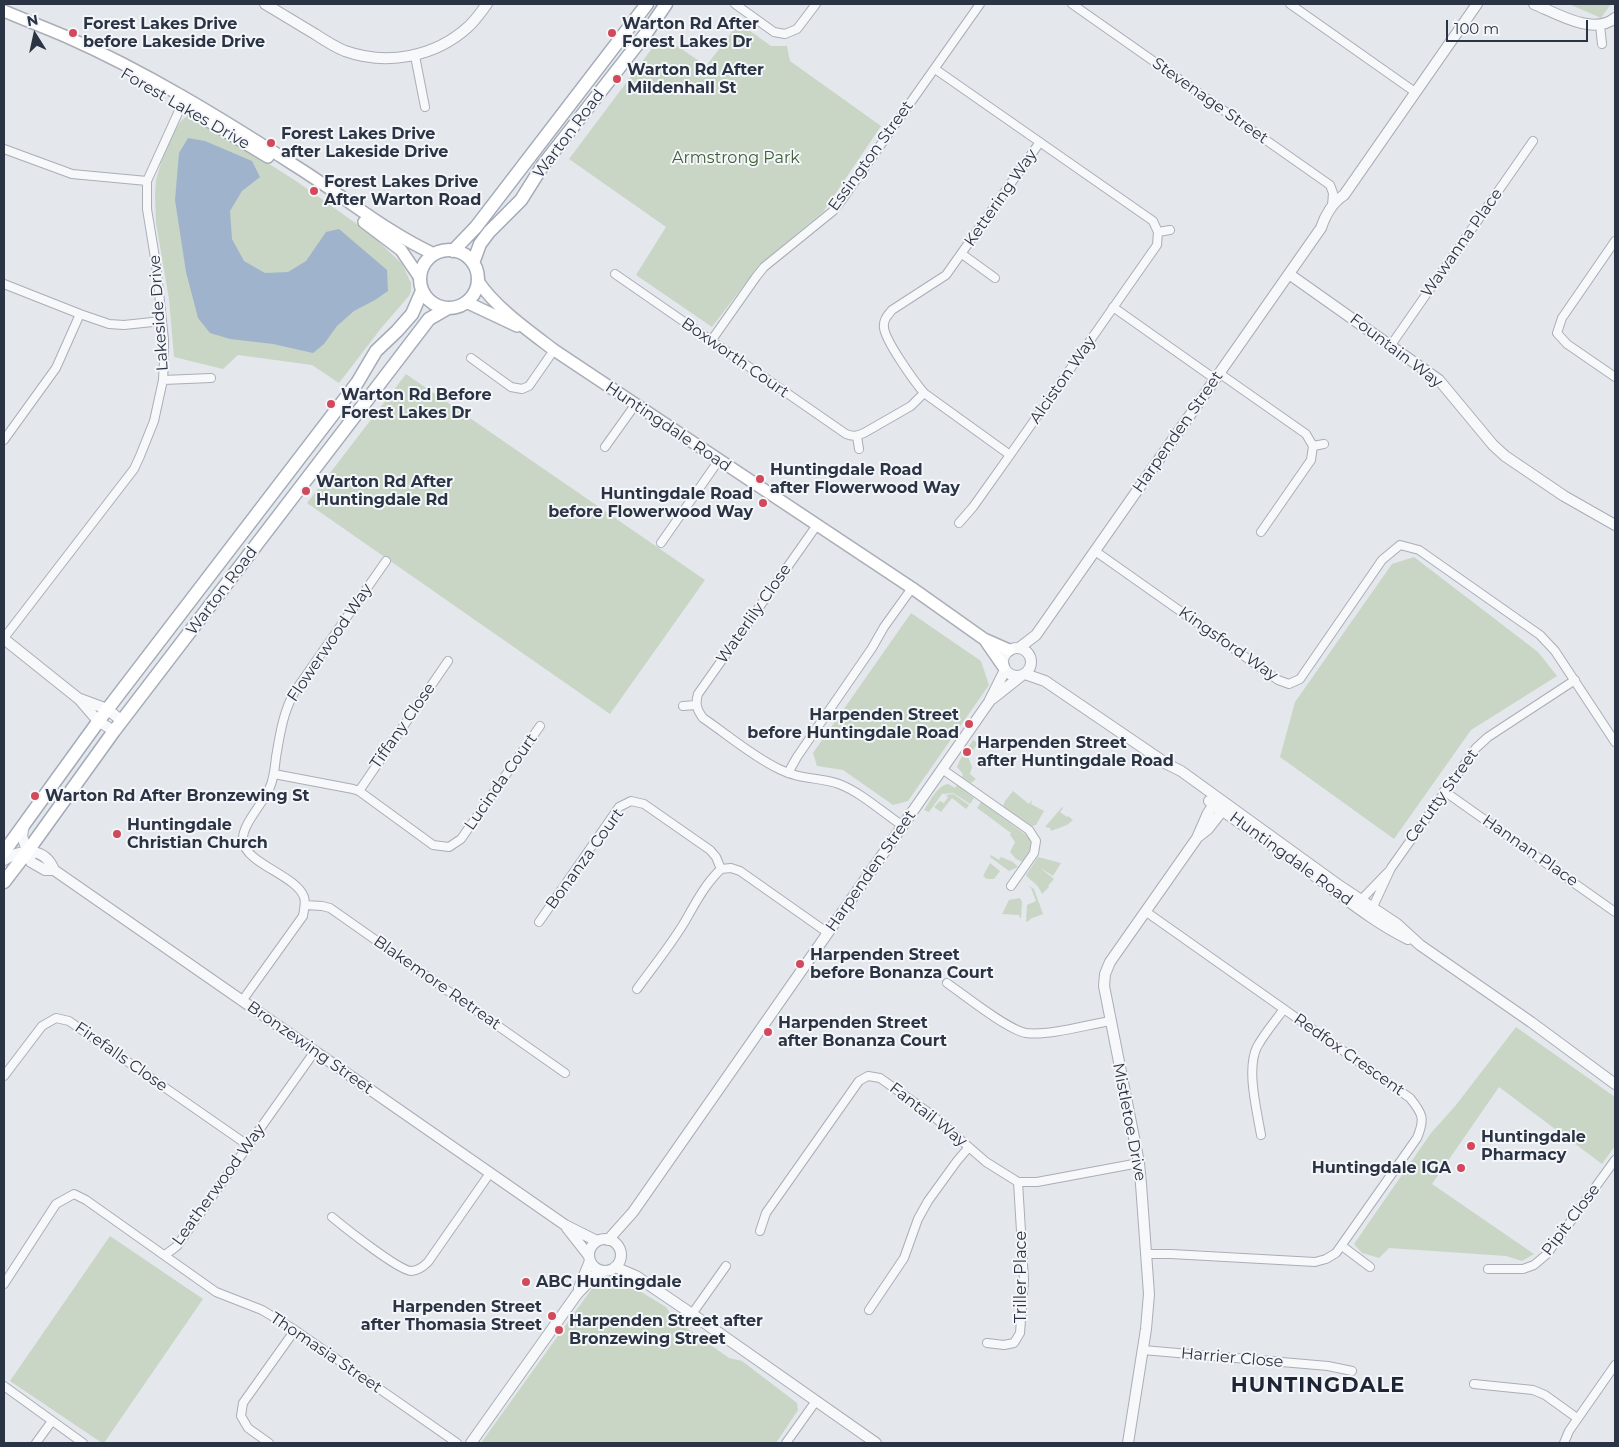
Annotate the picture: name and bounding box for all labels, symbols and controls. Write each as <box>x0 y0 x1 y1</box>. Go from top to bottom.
north arrow <box>10 10 60 60</box>
text: N <box>25 10 40 30</box>
scale bar <box>1449 10 1592 42</box>
place label: Forest Lakes Drive before Lakeside Drive <box>83 14 265 52</box>
place label: Warton Rd After Forest Lakes Dr <box>622 14 759 52</box>
text: 100 m <box>1454 19 1499 38</box>
marker: Forest Lakes Drive before Lakeside Drive <box>67 27 79 39</box>
marker: Warton Rd After Forest Lakes Dr <box>606 27 618 39</box>
street label: Stevenage Street <box>1148 54 1272 148</box>
place label: Warton Rd After Mildenhall St <box>627 60 764 98</box>
street label: Forest Lakes Drive <box>117 64 253 154</box>
marker: Warton Rd After Mildenhall St <box>611 73 623 85</box>
street label: Warton Road <box>529 86 609 182</box>
street label: Essington Street <box>824 97 918 215</box>
place label: Forest Lakes Drive after Lakeside Drive <box>281 124 448 162</box>
marker: Forest Lakes Drive after Lakeside Drive <box>265 137 277 149</box>
street label: Kettering Way <box>960 146 1042 250</box>
park label: Armstrong Park <box>672 148 800 168</box>
place label: Forest Lakes Drive After Warton Road <box>324 172 481 210</box>
marker: Forest Lakes Drive After Warton Road <box>308 185 320 197</box>
street label: Wawanna Place <box>1417 185 1507 301</box>
street label: Lakeside Drive <box>145 254 173 372</box>
street label: Fountain Way <box>1346 310 1446 392</box>
street label: Boxworth Court <box>677 314 793 402</box>
street label: Alciston Way <box>1026 332 1100 428</box>
street label: Harpenden Street <box>1129 368 1227 496</box>
street label: Huntingdale Road <box>602 378 734 476</box>
place label: Warton Rd Before Forest Lakes Dr <box>341 385 492 423</box>
marker: Warton Rd Before Forest Lakes Dr <box>325 398 337 410</box>
place label: Huntingdale Road after Flowerwood Way <box>770 460 960 498</box>
place label: Warton Rd After Huntingdale Rd <box>316 472 453 510</box>
marker: Huntingdale Road after Flowerwood Way <box>754 473 766 485</box>
place label: Huntingdale Road before Flowerwood Way <box>548 484 753 522</box>
marker: Warton Rd After Huntingdale Rd <box>300 485 312 497</box>
marker: Huntingdale Road before Flowerwood Way <box>757 497 769 509</box>
street label: Warton Road <box>182 543 262 639</box>
street label: Waterlily Close <box>712 560 796 668</box>
street label: Flowerwood Way <box>283 580 377 706</box>
street label: Kingsford Way <box>1175 603 1281 685</box>
street label: Tiffany Close <box>366 679 440 773</box>
place label: Harpenden Street before Huntingdale Road <box>747 705 959 743</box>
marker: Harpenden Street before Huntingdale Road <box>963 718 975 730</box>
street label: Lucinda Court <box>461 730 541 834</box>
place label: Harpenden Street after Huntingdale Road <box>977 733 1174 771</box>
street label: Cerutty Street <box>1402 745 1482 847</box>
marker: Harpenden Street after Huntingdale Road <box>961 746 973 758</box>
place label: Warton Rd After Bronzewing St <box>45 786 309 806</box>
marker: Warton Rd After Bronzewing St <box>29 790 41 802</box>
street label: Bonanza Court <box>542 805 628 913</box>
street label: Harpenden Street <box>822 807 920 935</box>
street label: Huntingdale Road <box>1226 808 1356 910</box>
street label: Hannan Place <box>1479 811 1581 891</box>
place label: Huntingdale Christian Church <box>127 815 268 853</box>
marker: Huntingdale Christian Church <box>111 828 123 840</box>
street label: Blakemore Retreat <box>370 932 504 1034</box>
place label: Harpenden Street before Bonanza Court <box>810 945 994 983</box>
marker: Harpenden Street before Bonanza Court <box>794 958 806 970</box>
street label: Bronzewing Street <box>243 997 377 1099</box>
street label: Redfox Crescent <box>1290 1010 1408 1100</box>
place label: Harpenden Street after Bonanza Court <box>778 1013 947 1051</box>
street label: Firefalls Close <box>71 1018 171 1096</box>
marker: Harpenden Street after Bonanza Court <box>762 1026 774 1038</box>
street label: Mistletoe Drive <box>1108 1061 1150 1183</box>
street label: Fantail Way <box>885 1079 971 1151</box>
street label: Leatherwood Way <box>168 1121 270 1249</box>
place label: Huntingdale Pharmacy <box>1481 1127 1586 1165</box>
marker: Huntingdale Pharmacy <box>1465 1140 1477 1152</box>
place label: Huntingdale IGA <box>1312 1158 1451 1178</box>
marker: Huntingdale IGA <box>1455 1162 1467 1174</box>
street label: Pipit Close <box>1538 1180 1604 1260</box>
street label: Triller Place <box>1011 1231 1031 1323</box>
place label: ABC Huntingdale <box>536 1272 682 1292</box>
marker: ABC Huntingdale <box>520 1276 532 1288</box>
place label: Harpenden Street after Thomasia Street <box>361 1297 542 1335</box>
street label: Thomasia Street <box>267 1309 385 1397</box>
marker: Harpenden Street after Thomasia Street <box>546 1310 558 1322</box>
place label: Harpenden Street after Bronzewing Street <box>569 1311 763 1349</box>
marker: Harpenden Street after Bronzewing Street <box>553 1324 565 1336</box>
street label: Harrier Close <box>1180 1344 1284 1372</box>
district label: HUNTINGDALE <box>1229 1373 1407 1399</box>

